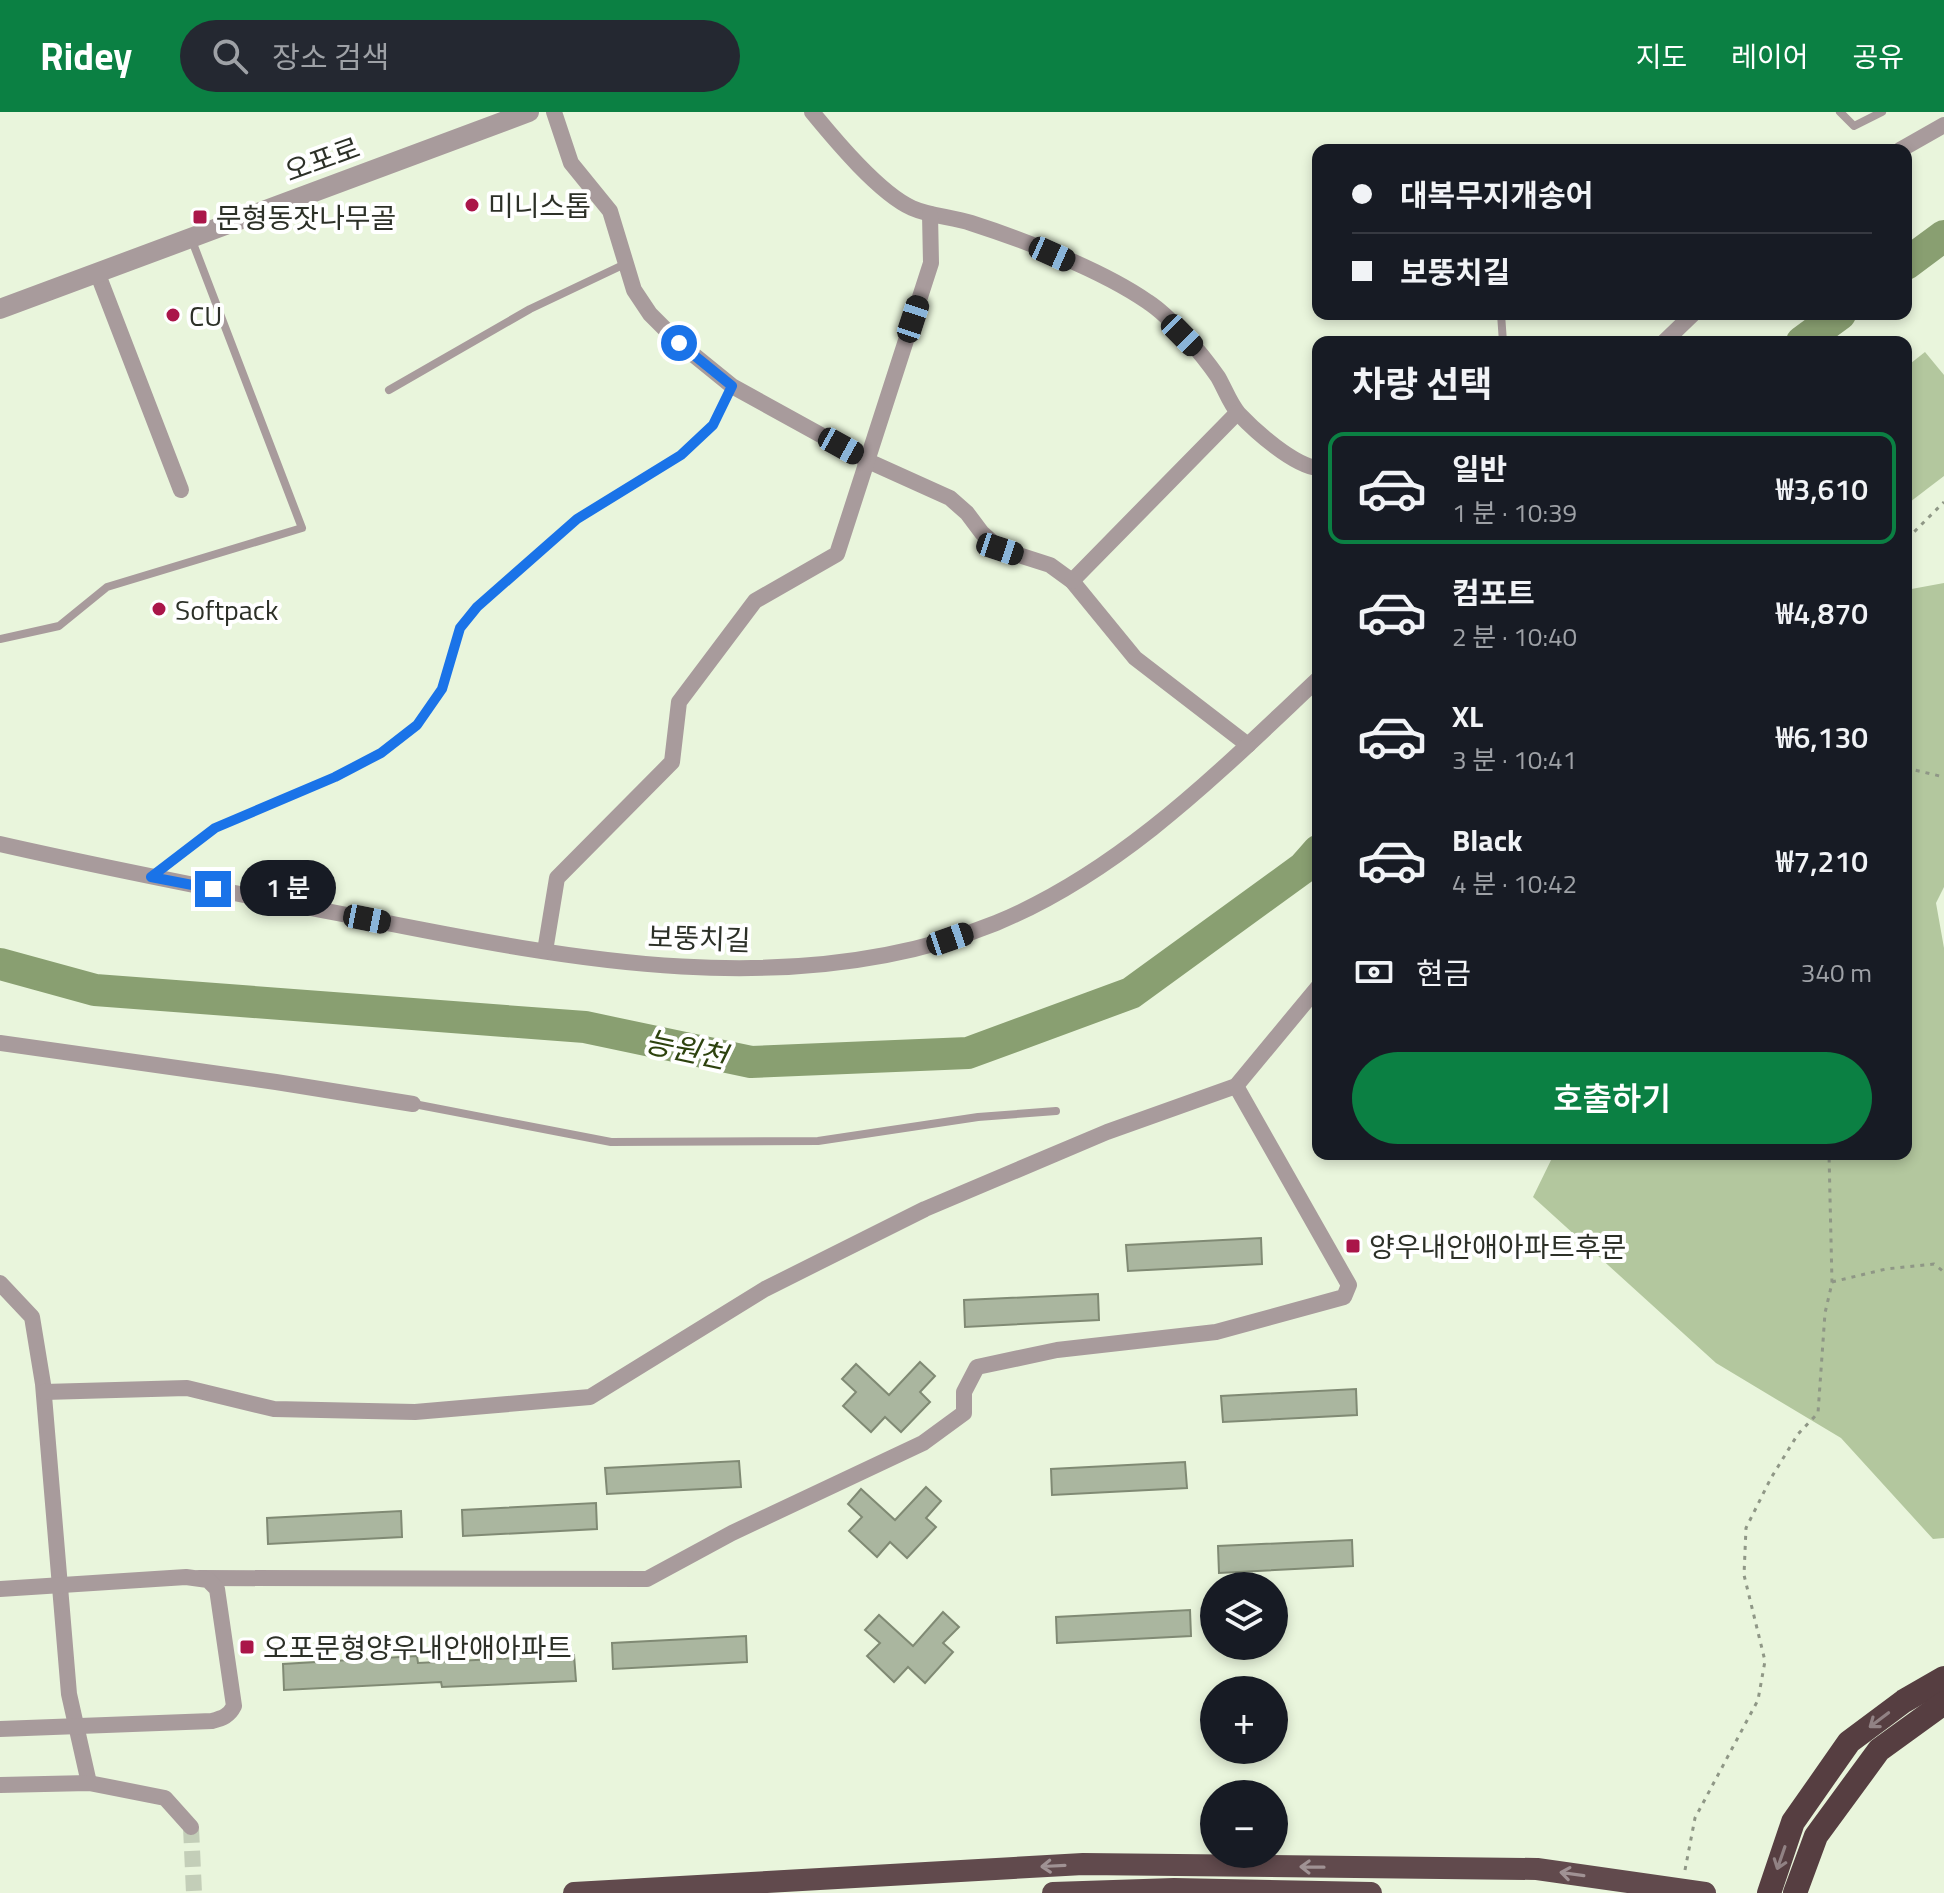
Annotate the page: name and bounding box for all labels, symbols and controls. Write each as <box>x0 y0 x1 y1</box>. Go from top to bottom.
search box <box>180 20 740 92</box>
text: Ridey <box>40 27 132 85</box>
icon: search <box>208 34 252 78</box>
text: 장소 검색 <box>272 34 389 80</box>
text: 지도 <box>1636 35 1687 78</box>
text: 레이어 <box>1731 35 1808 78</box>
text: 공유 <box>1852 35 1904 78</box>
street label: 오포로 <box>278 126 366 192</box>
text: 대복무지개송어 <box>1400 172 1593 218</box>
place label: 미니스톱 <box>488 184 591 227</box>
place label: 문형동잣나무골 <box>216 196 396 239</box>
marker: 미니스톱 <box>463 196 481 214</box>
marker: 문형동잣나무골 <box>191 208 209 226</box>
car <box>1025 233 1079 275</box>
text: 보뚱치길 <box>1400 249 1510 295</box>
car <box>894 292 932 346</box>
place label: CU <box>189 294 222 337</box>
marker: CU <box>164 306 182 324</box>
car <box>1157 310 1207 360</box>
route start <box>661 325 697 361</box>
text: 차량 선택 <box>1352 356 1492 411</box>
car <box>814 424 868 468</box>
text: 일반 <box>1452 446 1507 492</box>
icon: car <box>1356 452 1428 524</box>
text: ₩3,610 <box>1776 466 1868 512</box>
text: 1 분 · 10:39 <box>1452 493 1577 532</box>
car <box>973 530 1027 568</box>
text: 컴포트 <box>1452 570 1535 616</box>
icon: car <box>1356 576 1428 648</box>
place label: Softpack <box>175 588 278 631</box>
text: ₩4,870 <box>1776 590 1868 636</box>
marker: Softpack <box>150 600 168 618</box>
text: 2 분 · 10:40 <box>1452 617 1577 656</box>
text: XL <box>1452 693 1483 739</box>
icon: car <box>1356 700 1428 772</box>
text: ₩6,130 <box>1776 714 1868 760</box>
text: 3 분 · 10:41 <box>1452 740 1577 779</box>
text: Black <box>1452 817 1523 863</box>
icon: car <box>1356 824 1428 896</box>
text: ₩7,210 <box>1776 838 1868 884</box>
callout: 1 분 <box>241 861 337 917</box>
text: 4 분 · 10:42 <box>1452 864 1577 903</box>
text: 1 분 <box>266 868 310 907</box>
route end <box>195 871 231 907</box>
car <box>341 903 393 935</box>
street label: 보뚱치길 <box>647 915 751 961</box>
car <box>923 920 977 958</box>
icon: cash <box>1352 950 1396 994</box>
text: 현금 <box>1416 950 1471 996</box>
text: 340 m <box>1801 953 1872 992</box>
water label: 능원천 <box>641 1018 735 1081</box>
button: 호출하기 <box>1352 1052 1872 1144</box>
place label: 양우내안애아파트후문 <box>1369 1225 1627 1268</box>
marker: 양우내안애아파트후문 <box>1344 1237 1362 1255</box>
map controls <box>1200 1572 1288 1868</box>
button: layers <box>1200 1572 1288 1660</box>
place label: 오포문형양우내안애아파트 <box>263 1626 572 1669</box>
marker: 오포문형양우내안애아파트 <box>238 1638 256 1656</box>
button: + <box>1200 1676 1288 1764</box>
one-way arrow <box>1868 1712 1890 1729</box>
button: − <box>1200 1780 1288 1868</box>
one-way arrow <box>1772 1845 1787 1870</box>
one-way arrow <box>1040 1858 1067 1873</box>
one-way arrow <box>1299 1859 1326 1874</box>
one-way arrow <box>1560 1866 1585 1881</box>

